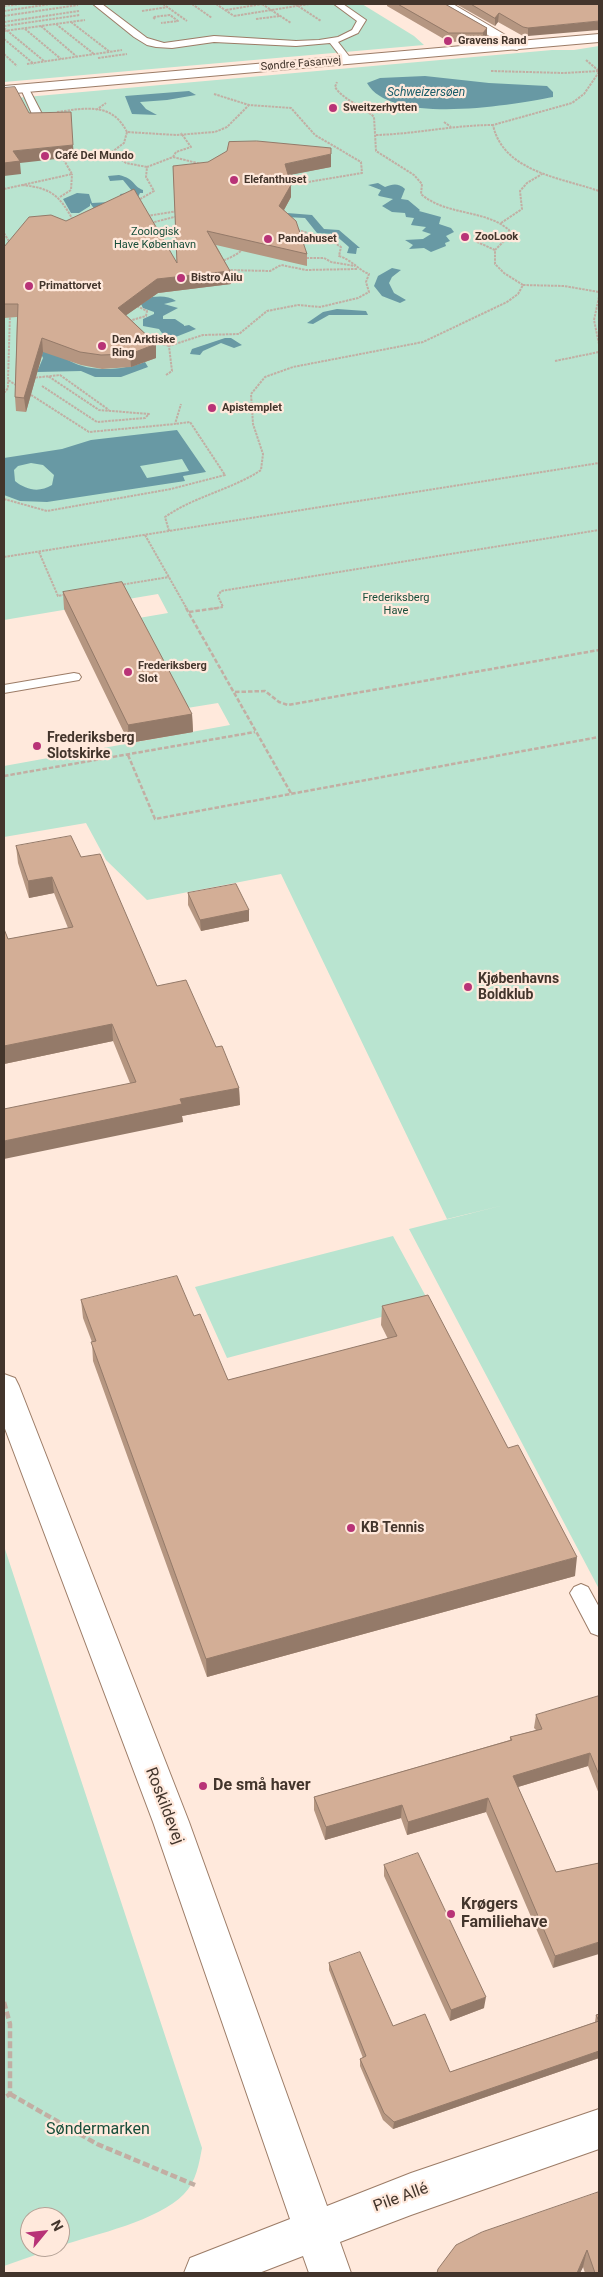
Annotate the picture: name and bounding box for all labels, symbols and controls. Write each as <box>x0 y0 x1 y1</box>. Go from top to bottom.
place label: Gravens Rand <box>458 34 526 48</box>
marker: Gravens Rand <box>442 35 454 47</box>
street label: Søndre Fasanvej <box>260 54 342 74</box>
water label: Schweizersøen <box>387 86 465 100</box>
place label: Sweitzerhytten <box>343 101 417 115</box>
marker: Sweitzerhytten <box>327 102 339 114</box>
place label: Café Del Mundo <box>55 149 134 163</box>
marker: Café Del Mundo <box>39 150 51 162</box>
place label: Elefanthuset <box>244 173 306 187</box>
marker: Elefanthuset <box>228 174 240 186</box>
park label: Zoologisk Have København <box>114 225 196 251</box>
place label: ZooLook <box>475 230 518 244</box>
marker: ZooLook <box>459 231 471 243</box>
place label: Pandahuset <box>278 232 337 246</box>
marker: Pandahuset <box>262 233 274 245</box>
place label: Bistro Ailu <box>191 271 242 285</box>
marker: Bistro Ailu <box>175 272 187 284</box>
place label: Primattorvet <box>39 279 101 293</box>
marker: Primattorvet <box>23 280 35 292</box>
place label: Den Arktiske Ring <box>112 333 175 359</box>
marker: Den Arktiske Ring <box>96 340 108 352</box>
place label: Apistemplet <box>222 401 282 415</box>
marker: Apistemplet <box>206 402 218 414</box>
park label: Frederiksberg Have <box>363 591 429 617</box>
place label: Frederiksberg Slot <box>138 659 207 685</box>
marker: Frederiksberg Slot <box>122 666 134 678</box>
place label: Frederiksberg Slotskirke <box>47 730 134 762</box>
marker: Frederiksberg Slotskirke <box>31 740 43 752</box>
place label: Kjøbenhavns Boldklub <box>478 971 559 1004</box>
marker: Kjøbenhavns Boldklub <box>462 981 474 993</box>
place label: KB Tennis <box>361 1520 425 1536</box>
marker: KB Tennis <box>345 1522 357 1534</box>
street label: Roskildevej <box>141 1765 187 1847</box>
place label: De små haver <box>213 1776 311 1796</box>
marker: De små haver <box>197 1780 209 1792</box>
place label: Krøgers Familiehave <box>461 1895 547 1933</box>
marker: Krøgers Familiehave <box>445 1908 457 1920</box>
park label: Søndermarken <box>46 2120 150 2140</box>
street label: Pile Allé <box>371 2179 431 2217</box>
north arrow <box>20 2207 70 2257</box>
text: N <box>48 2217 67 2234</box>

